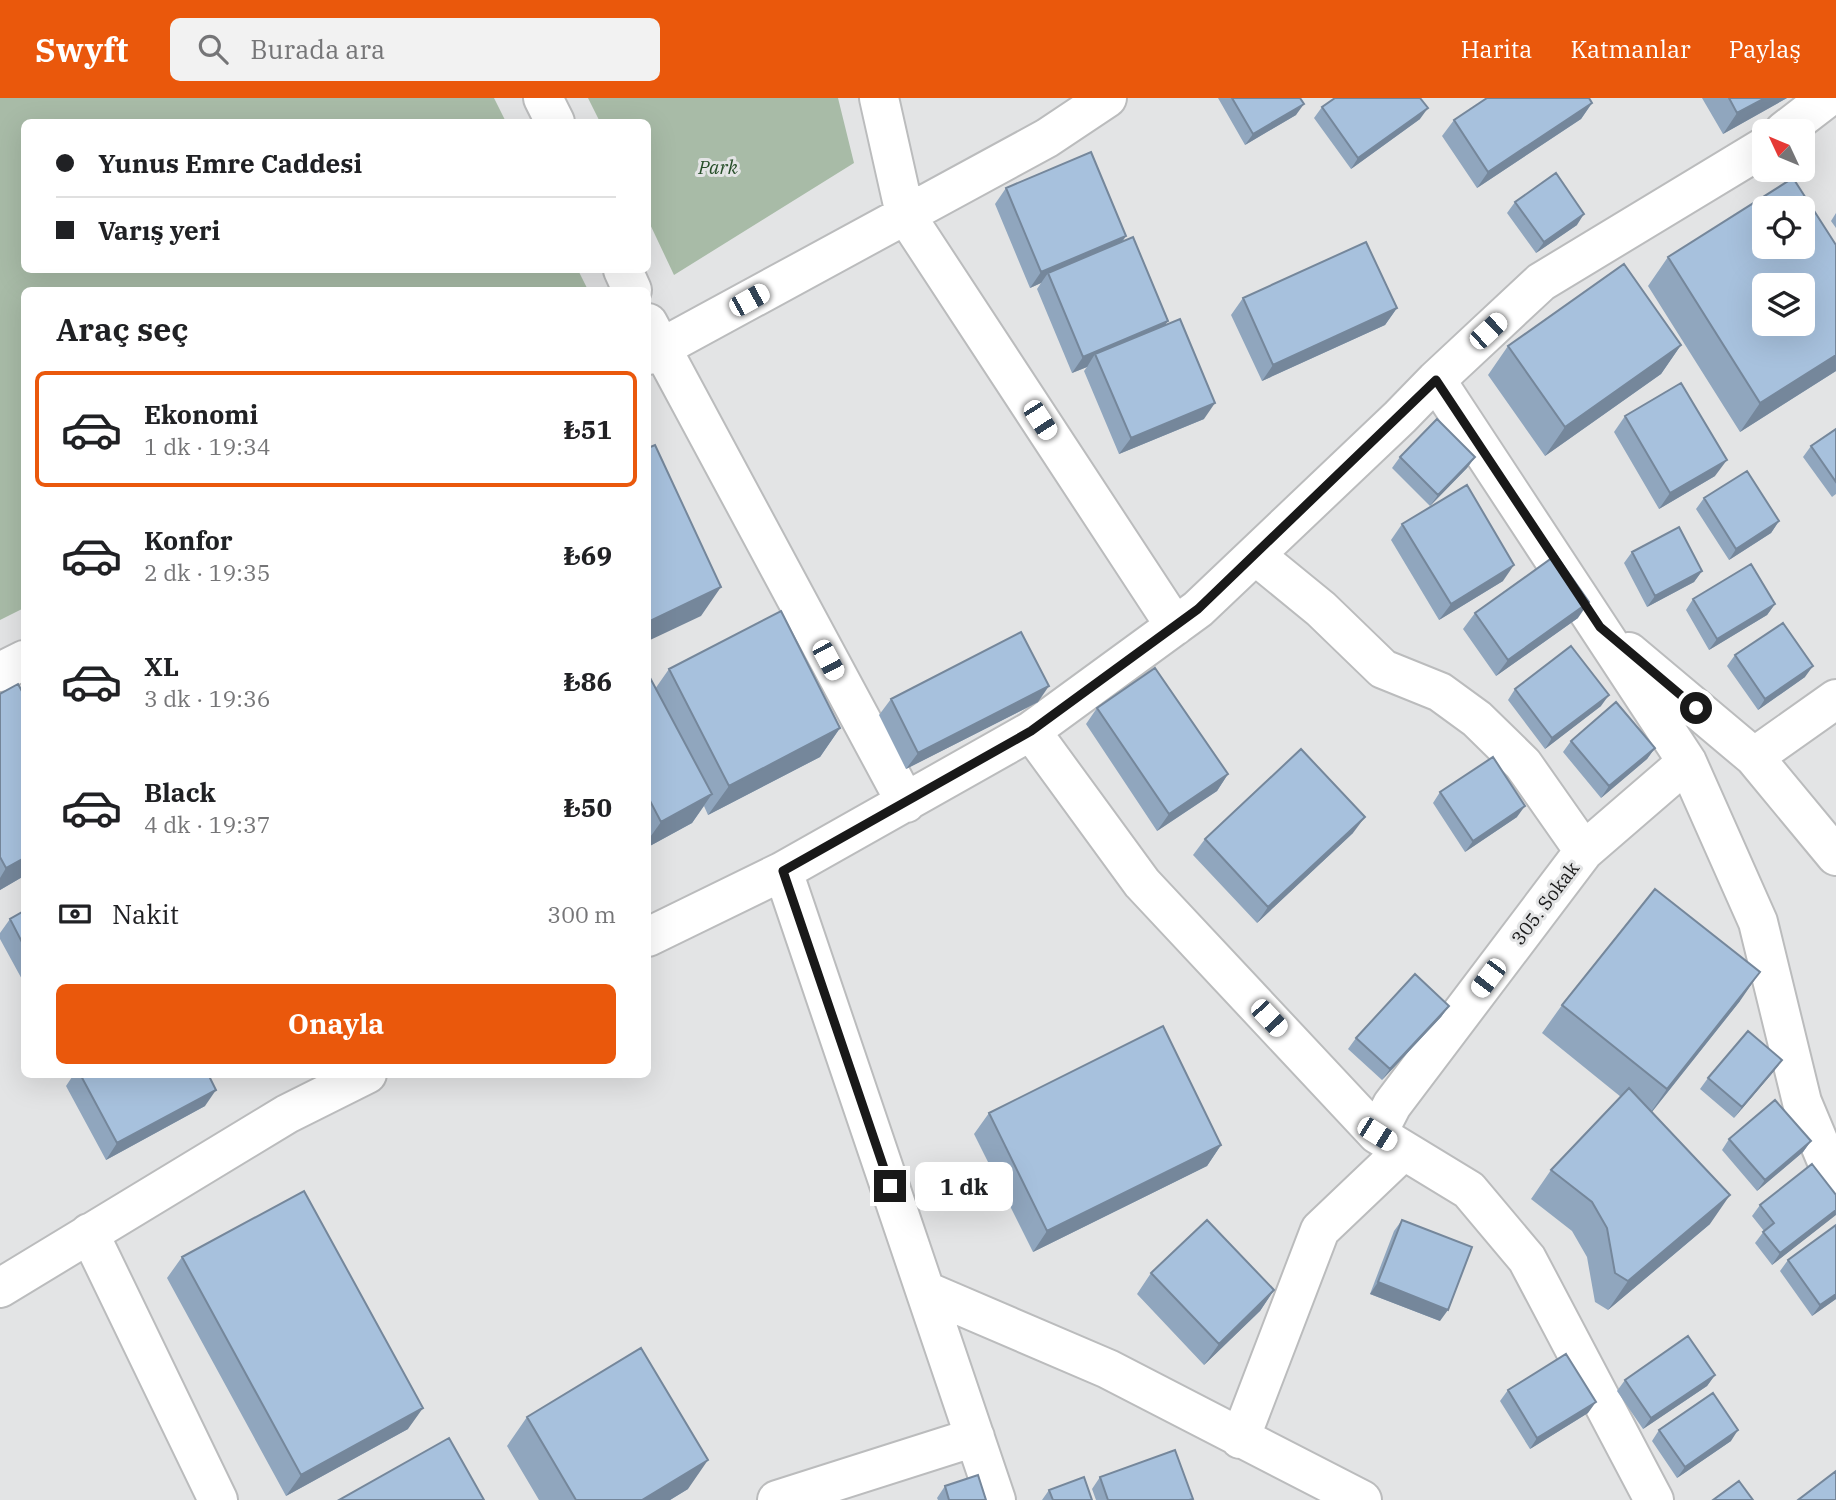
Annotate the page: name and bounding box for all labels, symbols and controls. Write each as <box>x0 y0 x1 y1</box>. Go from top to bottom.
search box <box>170 18 660 81</box>
text: Swyft <box>35 28 128 71</box>
icon: search <box>194 30 232 68</box>
text: Burada ara <box>250 32 385 66</box>
text: Harita <box>1461 33 1532 65</box>
text: Katmanlar <box>1570 33 1691 65</box>
text: Paylaş <box>1729 33 1801 65</box>
north arrow <box>1752 119 1815 182</box>
map controls <box>1752 119 1815 336</box>
text: Yunus Emre Caddesi <box>98 146 362 180</box>
park label: Park <box>697 155 739 179</box>
button: locate <box>1752 196 1815 259</box>
text: Varış yeri <box>98 213 220 247</box>
button: layers <box>1752 273 1815 336</box>
car <box>726 281 773 319</box>
text: Araç seç <box>56 308 188 350</box>
car <box>1466 309 1511 353</box>
text: Ekonomi <box>144 397 258 431</box>
car <box>1020 397 1061 443</box>
icon: car <box>60 398 123 461</box>
text: ₺51 <box>563 412 612 446</box>
text: 1 dk · 19:34 <box>144 431 271 461</box>
text: Konfor <box>144 523 233 557</box>
icon: car <box>60 524 123 587</box>
text: ₺69 <box>563 538 612 572</box>
text: 2 dk · 19:35 <box>144 557 271 587</box>
car <box>809 637 848 683</box>
text: XL <box>144 649 179 683</box>
icon: car <box>60 650 123 713</box>
text: ₺86 <box>563 664 612 698</box>
text: 3 dk · 19:36 <box>144 683 271 713</box>
route start <box>1680 692 1712 724</box>
text: Black <box>144 775 216 809</box>
icon: car <box>60 776 123 839</box>
text: ₺50 <box>563 790 612 824</box>
text: 4 dk · 19:37 <box>144 809 271 839</box>
street label: 305. Sokak <box>1506 857 1584 949</box>
icon: cash <box>56 895 94 933</box>
text: Nakit <box>112 897 179 931</box>
text: 300 m <box>547 899 616 929</box>
car <box>1467 955 1510 1001</box>
button: Onayla <box>56 984 616 1064</box>
car <box>1247 995 1292 1041</box>
car <box>1354 1114 1401 1154</box>
callout: 1 dk <box>914 1162 1012 1210</box>
route end <box>874 1170 906 1202</box>
text: 1 dk <box>940 1171 988 1201</box>

